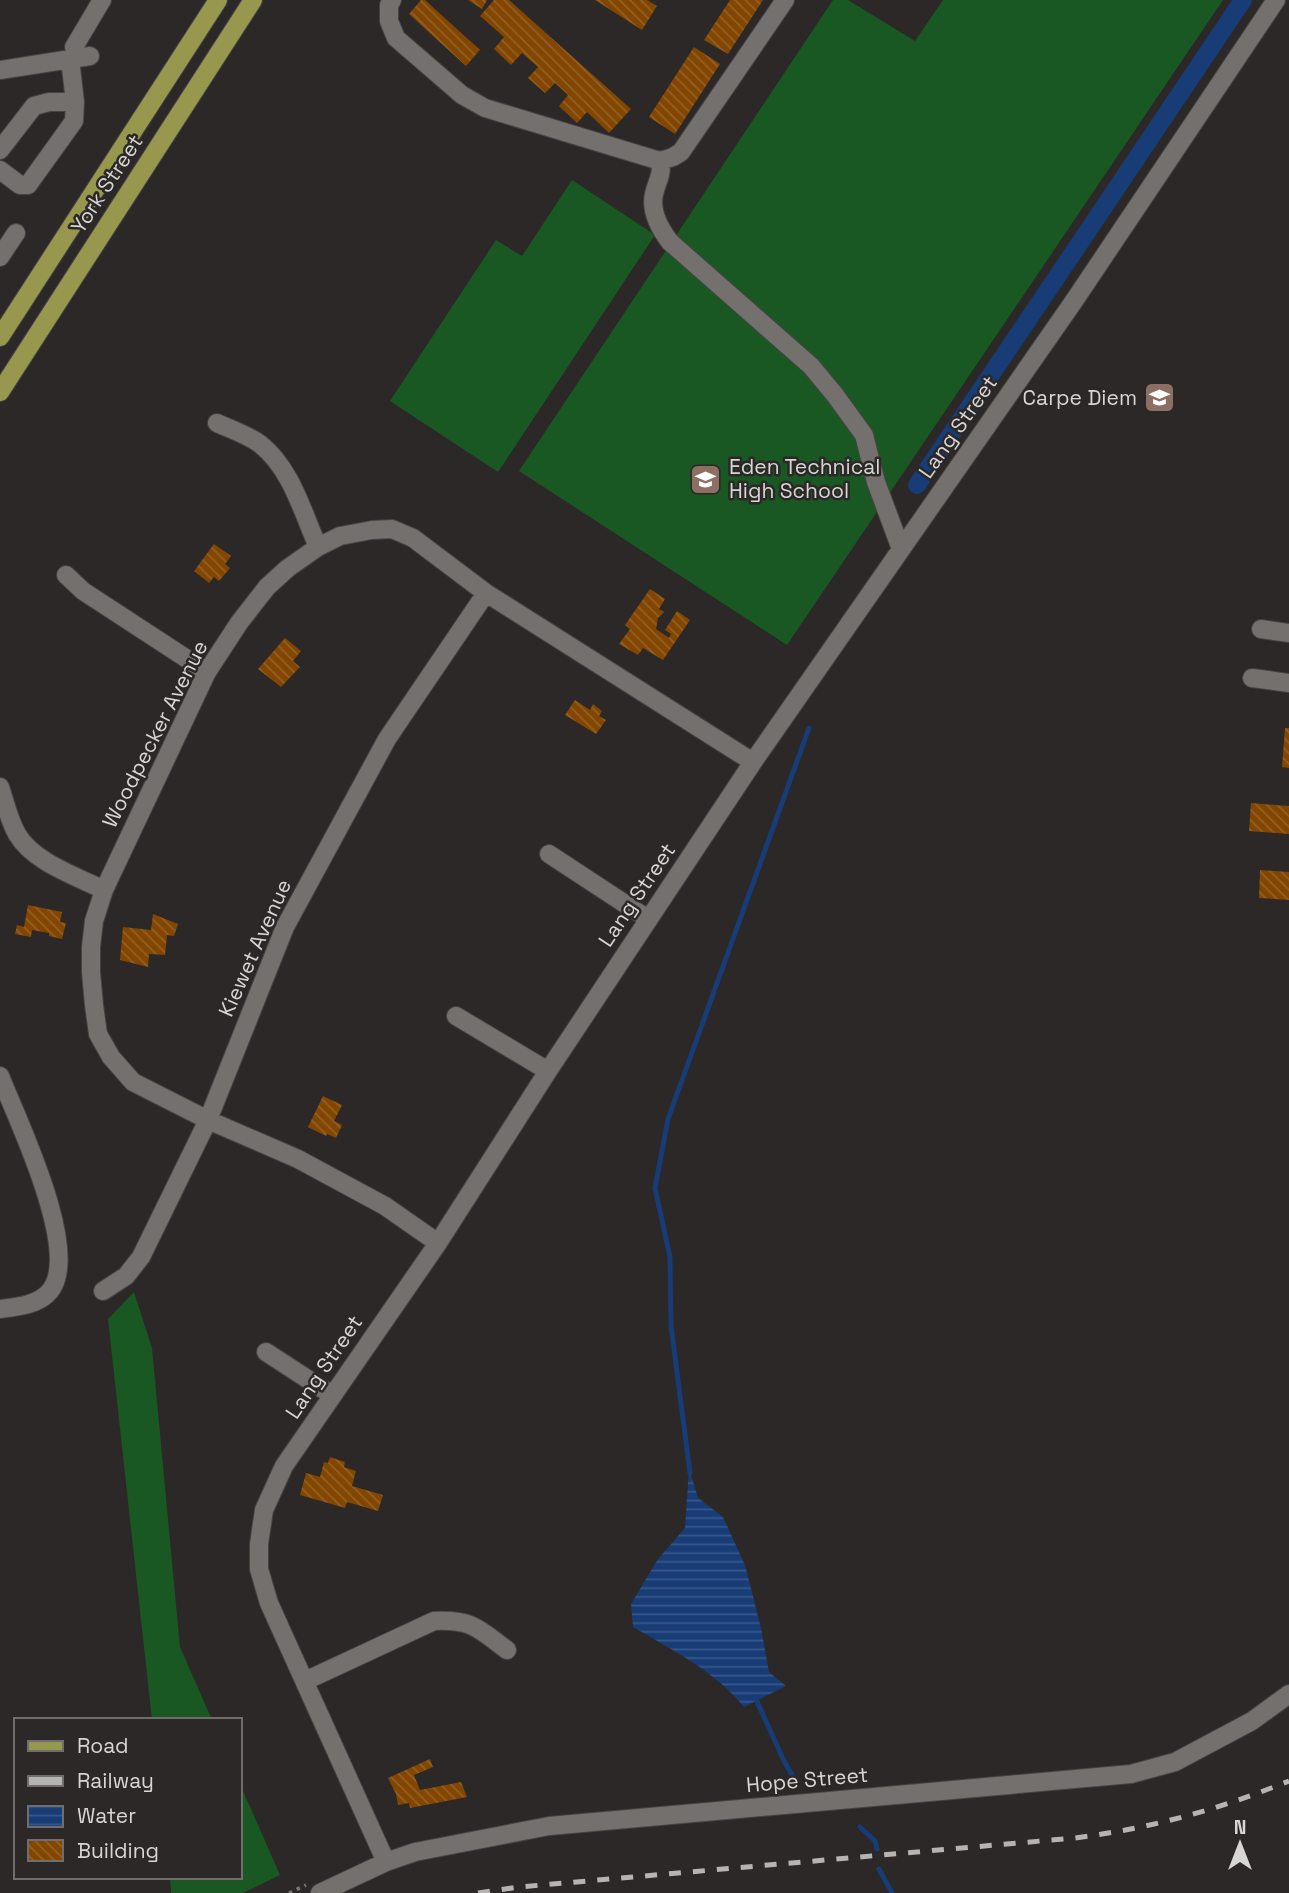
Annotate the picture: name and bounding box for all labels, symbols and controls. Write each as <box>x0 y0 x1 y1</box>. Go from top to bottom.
street label: York Street <box>65 129 149 238</box>
street label: Lang Street <box>912 370 1003 483</box>
school or university icon: Carpe Diem <box>1143 381 1177 415</box>
place label: Carpe Diem <box>1023 384 1137 411</box>
place label: Eden Technical High School <box>729 453 880 504</box>
school or university icon: Eden Technical High School <box>689 462 723 496</box>
street label: Woodpecker Avenue <box>96 636 213 832</box>
street label: Lang Street <box>592 838 681 952</box>
street label: Kiewet Avenue <box>212 875 297 1021</box>
street label: Lang Street <box>279 1310 368 1424</box>
legend <box>14 1718 242 1879</box>
text: Road <box>77 1732 129 1759</box>
street label: Hope Street <box>745 1761 869 1798</box>
text: Railway <box>77 1767 154 1794</box>
text: Water <box>77 1802 136 1829</box>
north arrow <box>1205 1809 1275 1879</box>
text: N <box>1234 1815 1246 1840</box>
text: Building <box>77 1837 159 1864</box>

